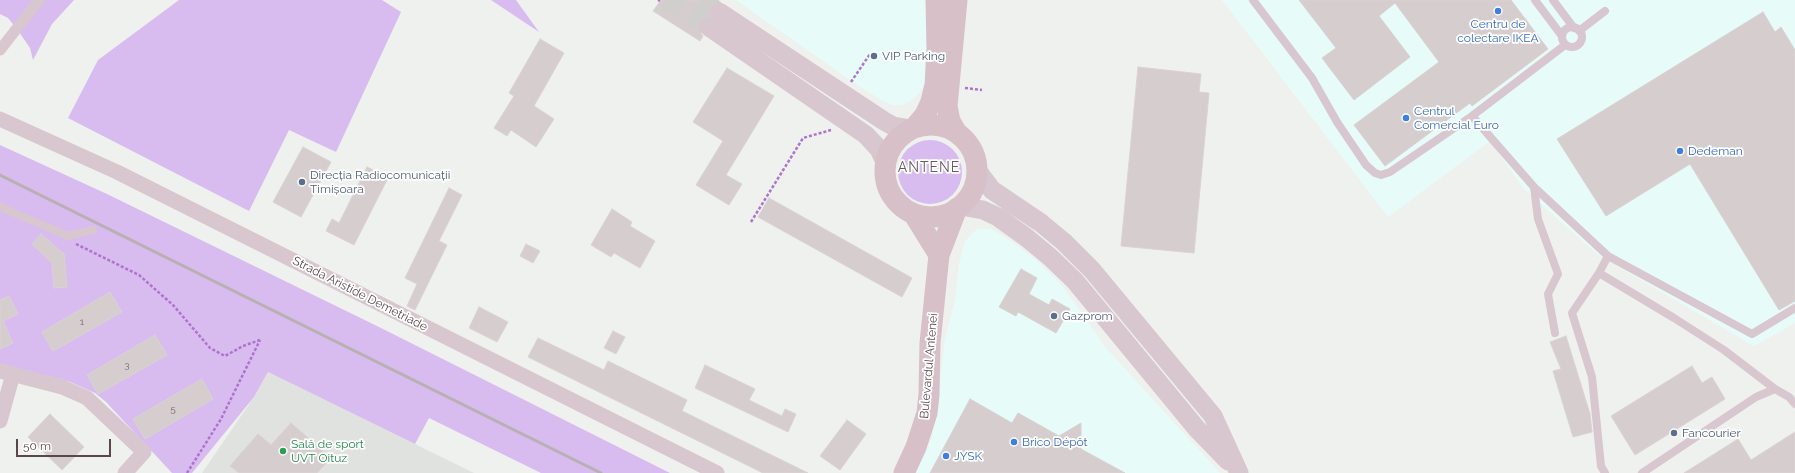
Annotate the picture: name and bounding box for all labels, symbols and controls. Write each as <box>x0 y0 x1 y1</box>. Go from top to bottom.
marker: Centru de colectare IKEA <box>1493 6 1503 16</box>
place label: Centru de colectare IKEA <box>1457 17 1539 45</box>
place label: VIP Parking <box>882 49 945 63</box>
marker: VIP Parking <box>869 51 879 61</box>
place label: Centrul Comercial Euro <box>1414 104 1499 132</box>
marker: Centrul Comercial Euro <box>1401 113 1411 123</box>
place label: Dedeman <box>1688 144 1743 158</box>
marker: Dedeman <box>1675 146 1685 156</box>
district label: ANTENE <box>898 160 960 176</box>
place label: Direcția Radiocomunicații Timișoara <box>310 168 450 196</box>
marker: Direcția Radiocomunicații Timișoara <box>297 177 307 187</box>
street label: Strada Aristide Demetriade <box>290 254 430 334</box>
place label: Gazprom <box>1062 309 1113 323</box>
marker: Gazprom <box>1049 311 1059 321</box>
street label: Bulevardul Antenei <box>917 313 941 419</box>
house number: 1 <box>80 316 84 328</box>
house number: 3 <box>124 359 130 371</box>
house number: 5 <box>170 403 176 415</box>
place label: Fancourier <box>1682 426 1741 440</box>
marker: Fancourier <box>1669 428 1679 438</box>
scale bar <box>18 431 113 457</box>
place label: Brico Dépôt <box>1022 435 1088 449</box>
place label: Sală de sport UVT Oituz <box>291 437 364 465</box>
marker: Brico Dépôt <box>1009 437 1019 447</box>
text: 50 m <box>23 439 51 453</box>
marker: Sală de sport UVT Oituz <box>278 446 288 456</box>
place label: JYSK <box>954 449 982 463</box>
marker: JYSK <box>941 451 951 461</box>

